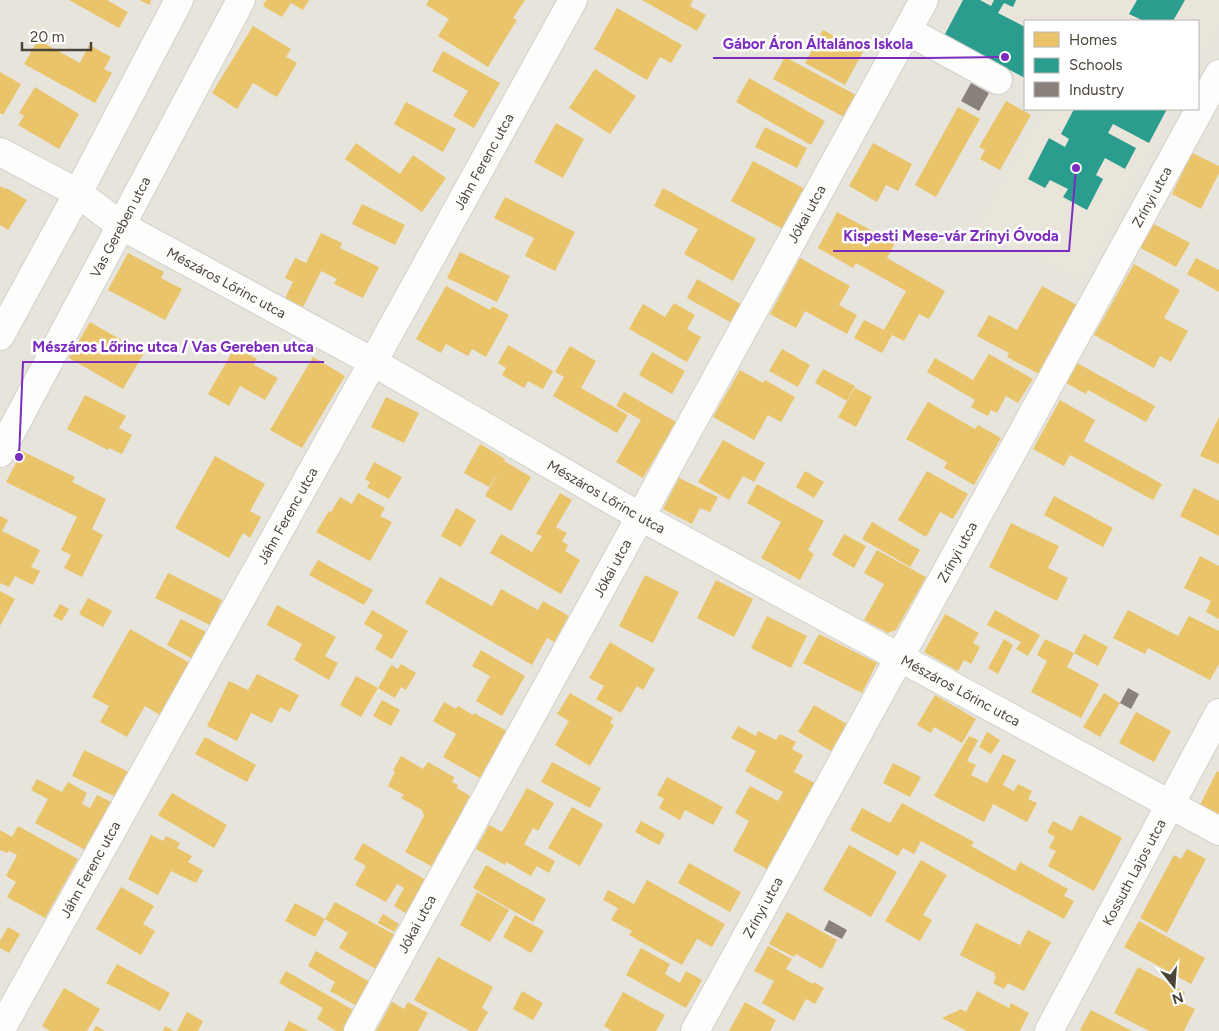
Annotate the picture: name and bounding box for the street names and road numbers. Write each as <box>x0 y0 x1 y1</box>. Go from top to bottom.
street label: Jáhn Ferenc utca <box>451 111 518 213</box>
street label: Zrínyi utca <box>1129 164 1176 230</box>
street label: Vas Gereben utca <box>87 174 154 281</box>
street label: Jókai utca <box>784 182 830 246</box>
street label: Mészáros Lőrinc utca <box>164 244 289 322</box>
street label: Mészáros Lőrinc utca <box>544 457 668 537</box>
street label: Jáhn Ferenc utca <box>254 465 321 567</box>
street label: Zrínyi utca <box>934 519 981 586</box>
street label: Jókai utca <box>590 536 635 600</box>
street label: Mészáros Lőrinc utca <box>898 652 1023 730</box>
street label: Kossuth Lajos utca <box>1099 816 1170 929</box>
street label: Jáhn Ferenc utca <box>57 818 124 921</box>
street label: Zrínyi utca <box>740 874 787 941</box>
street label: Jókai utca <box>394 892 440 956</box>

